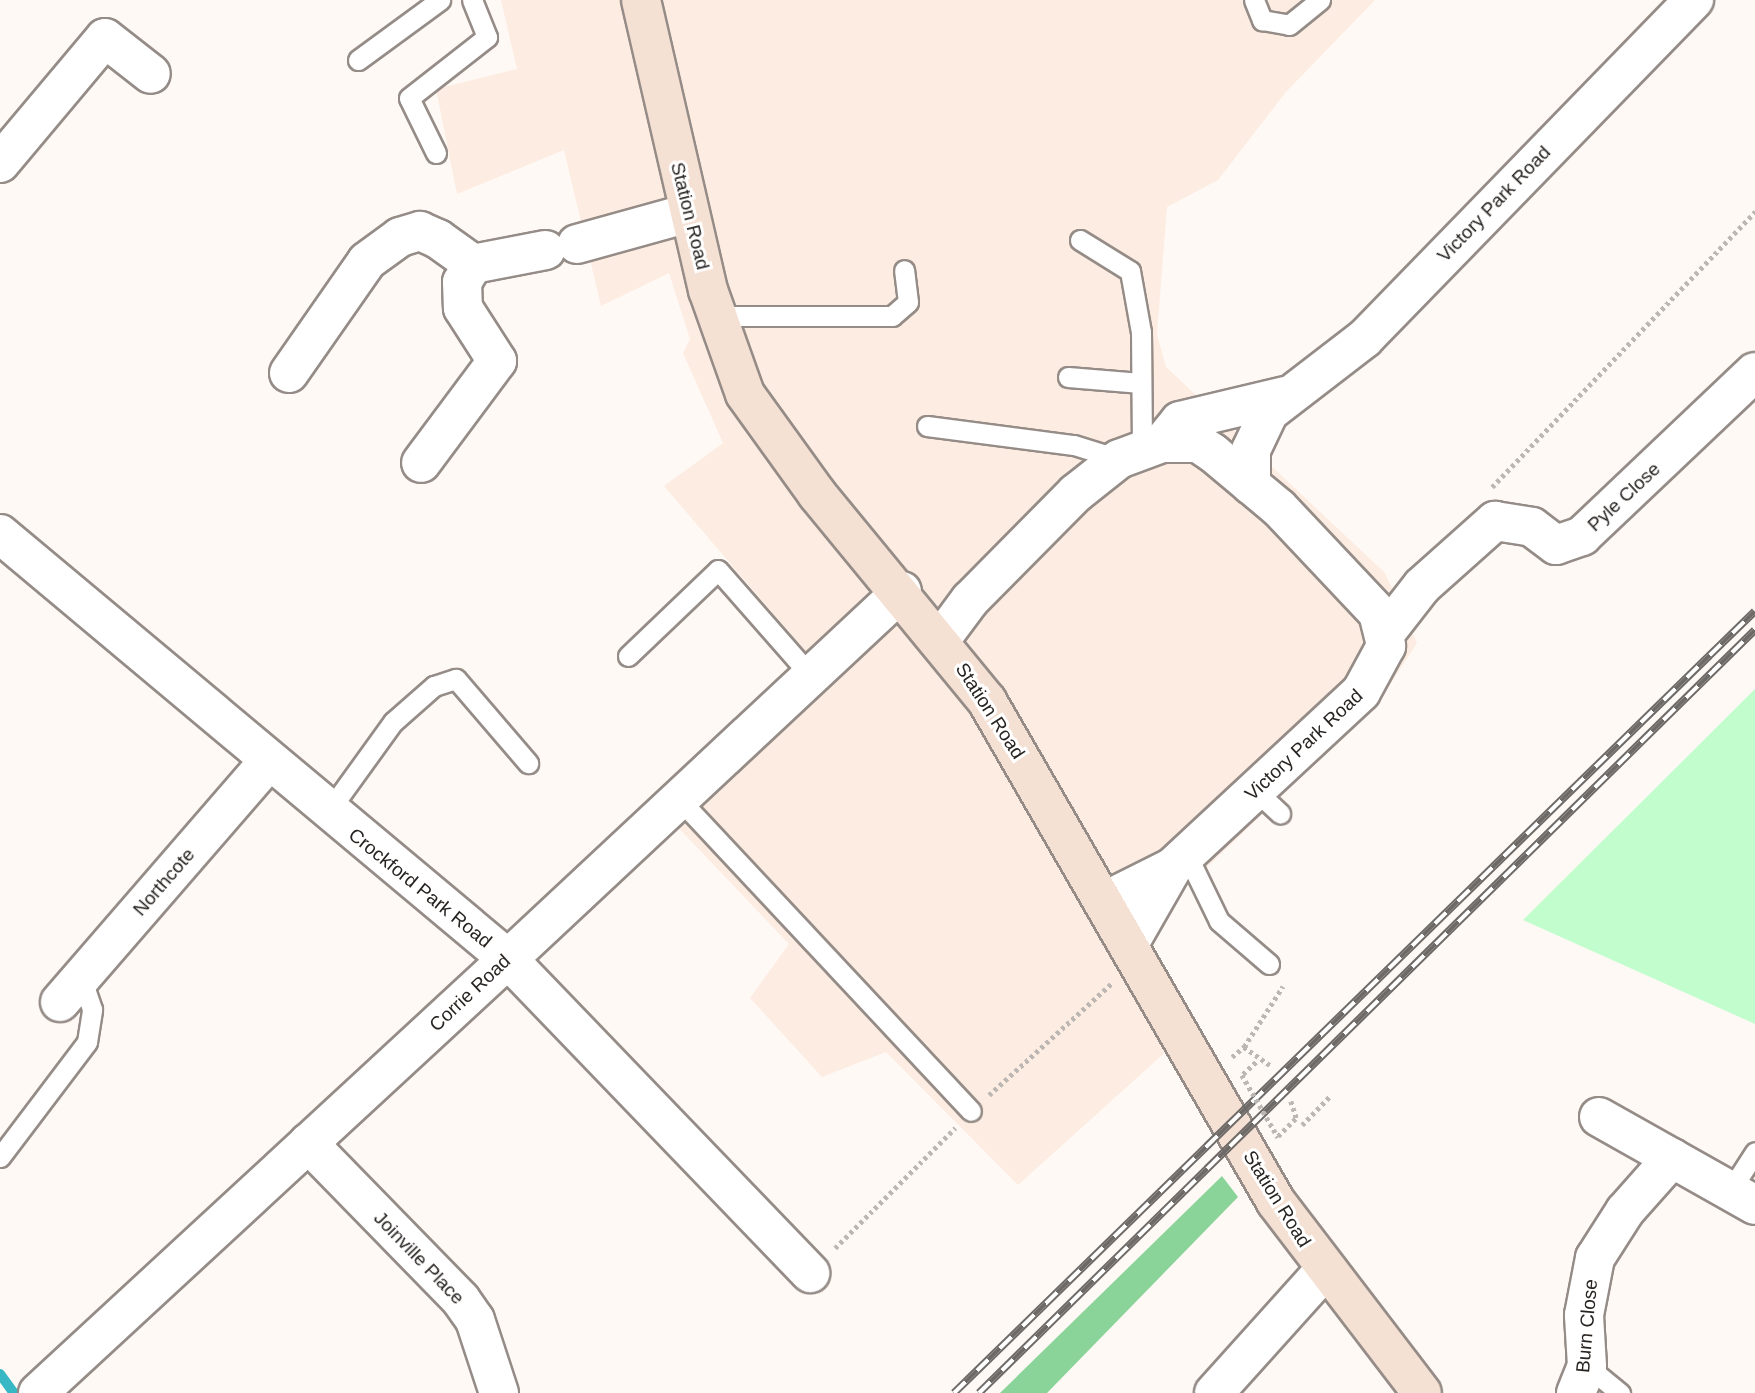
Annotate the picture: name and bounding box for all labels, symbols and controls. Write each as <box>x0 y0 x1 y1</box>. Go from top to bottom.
street label: Victory Park Road <box>1433 141 1555 267</box>
street label: Station Road <box>666 160 714 272</box>
street label: Pyle Close <box>1583 458 1665 536</box>
street label: Station Road <box>951 659 1029 763</box>
street label: Victory Park Road <box>1240 685 1368 805</box>
street label: Crockford Park Road <box>344 823 496 953</box>
street label: Northcote <box>128 843 200 921</box>
street label: Corrie Road <box>425 950 515 1036</box>
street label: Station Road <box>1238 1146 1316 1252</box>
street label: Joinville Place <box>369 1207 469 1309</box>
street label: Burn Close <box>1572 1278 1602 1374</box>

